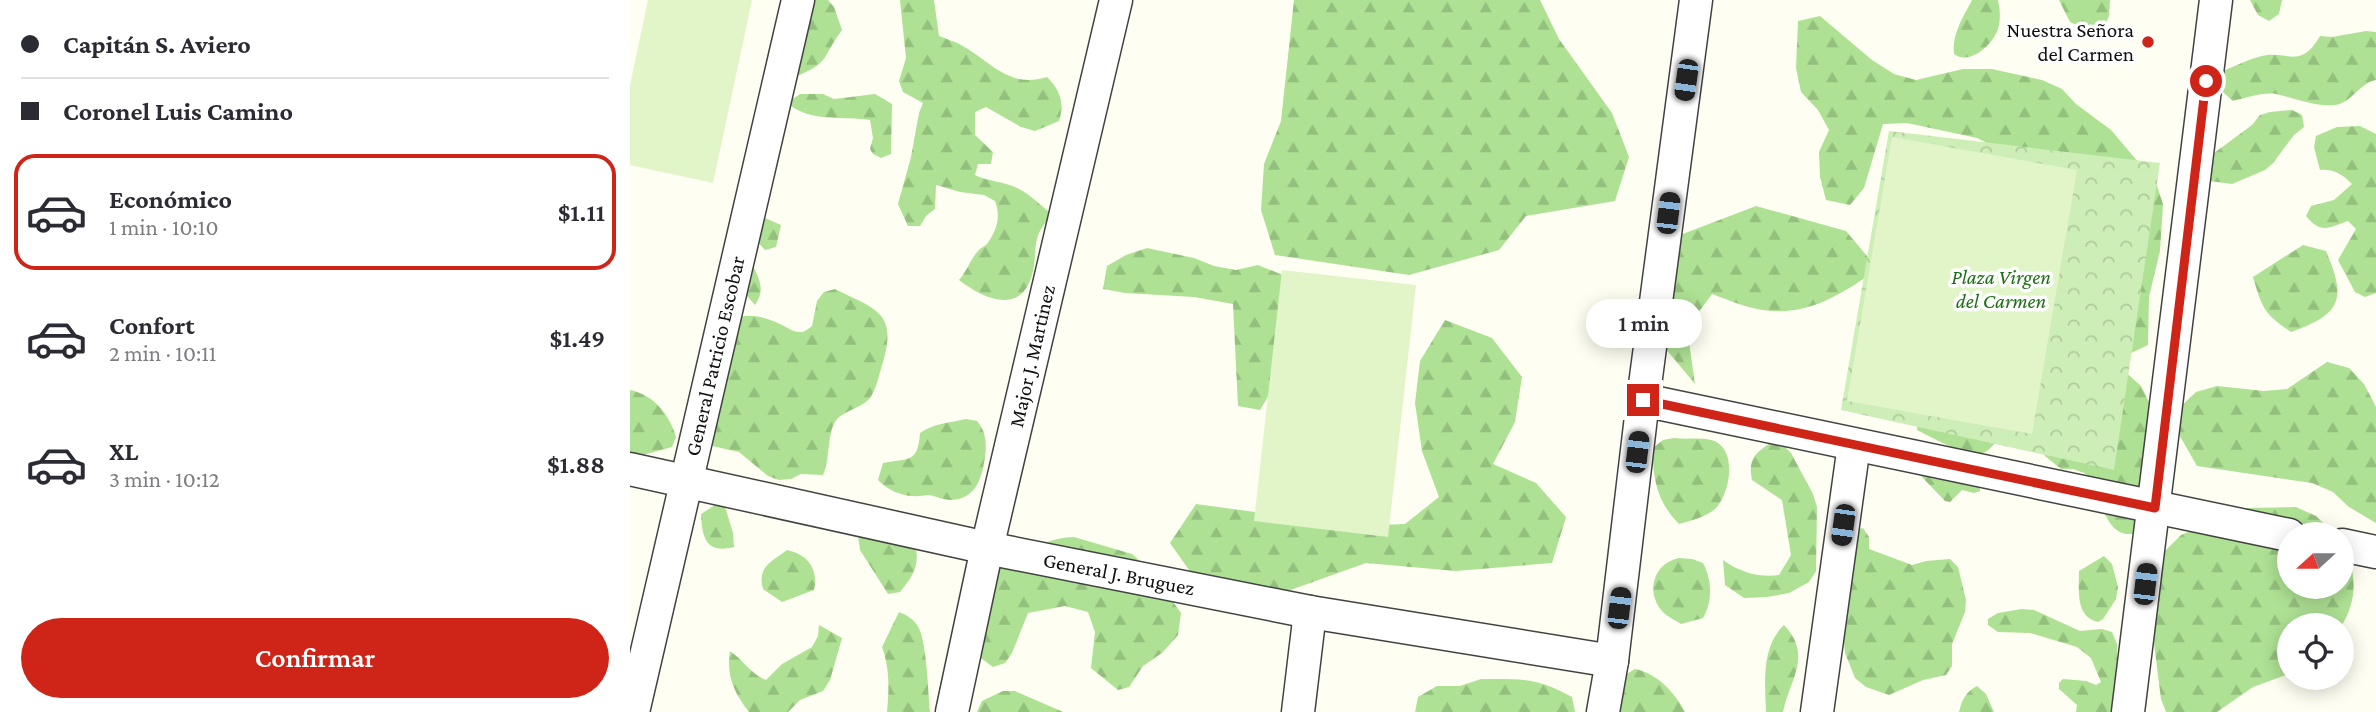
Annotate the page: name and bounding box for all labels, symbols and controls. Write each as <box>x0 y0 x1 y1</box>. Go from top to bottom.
place label: Nuestra Señora del Carmen <box>2006 18 2134 66</box>
text: Capitán S. Aviero <box>63 30 251 59</box>
marker: Nuestra Señora del Carmen <box>2140 34 2156 50</box>
car <box>1673 58 1700 102</box>
route start <box>2190 65 2222 97</box>
text: Coronel Luis Camino <box>63 97 293 126</box>
icon: car <box>25 181 88 244</box>
text: Económico <box>109 185 232 214</box>
car <box>1656 191 1681 235</box>
text: $1.11 <box>558 198 605 227</box>
text: 1 min · 10:10 <box>109 214 219 240</box>
street label: General Patricio Escobar <box>680 253 750 458</box>
park label: Plaza Virgen del Carmen <box>1951 265 2051 313</box>
street label: Major J. Martinez <box>1004 282 1060 430</box>
callout: 1 min <box>1585 298 1701 348</box>
icon: car <box>25 307 88 370</box>
text: 1 min <box>1618 310 1670 336</box>
text: Confort <box>109 311 195 340</box>
text: $1.49 <box>549 324 605 353</box>
text: 2 min · 10:11 <box>109 340 216 366</box>
route end <box>1627 384 1659 416</box>
car <box>1625 430 1650 474</box>
icon: car <box>25 433 88 496</box>
text: XL <box>109 437 138 466</box>
text: $1.88 <box>547 450 605 479</box>
text: 3 min · 10:12 <box>109 466 220 492</box>
car <box>1830 503 1857 547</box>
north arrow <box>2277 522 2354 598</box>
map controls <box>2277 522 2354 690</box>
street label: General J. Bruguez <box>1041 548 1197 600</box>
car <box>2133 562 2158 606</box>
car <box>1607 586 1632 630</box>
button: locate <box>2277 613 2354 690</box>
button: Confirmar <box>21 618 609 698</box>

